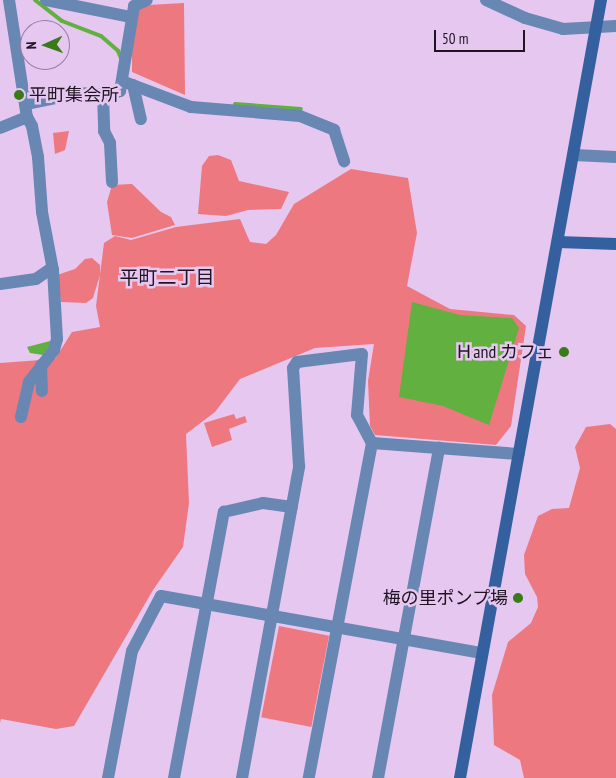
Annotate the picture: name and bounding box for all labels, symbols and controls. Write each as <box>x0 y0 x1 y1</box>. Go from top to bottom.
north arrow <box>20 20 70 70</box>
scale bar <box>436 20 527 52</box>
text: 50 m <box>442 29 468 48</box>
text: N <box>22 41 40 50</box>
place label: 平町集会所 <box>29 84 119 106</box>
marker: 平町集会所 <box>13 89 25 101</box>
district label: 平町二丁目 <box>120 267 214 289</box>
place label: Ｈand カフェ <box>455 341 554 363</box>
marker: Ｈand カフェ <box>558 346 570 358</box>
place label: 梅の里ポンプ場 <box>382 587 508 609</box>
marker: 梅の里ポンプ場 <box>512 592 524 604</box>

